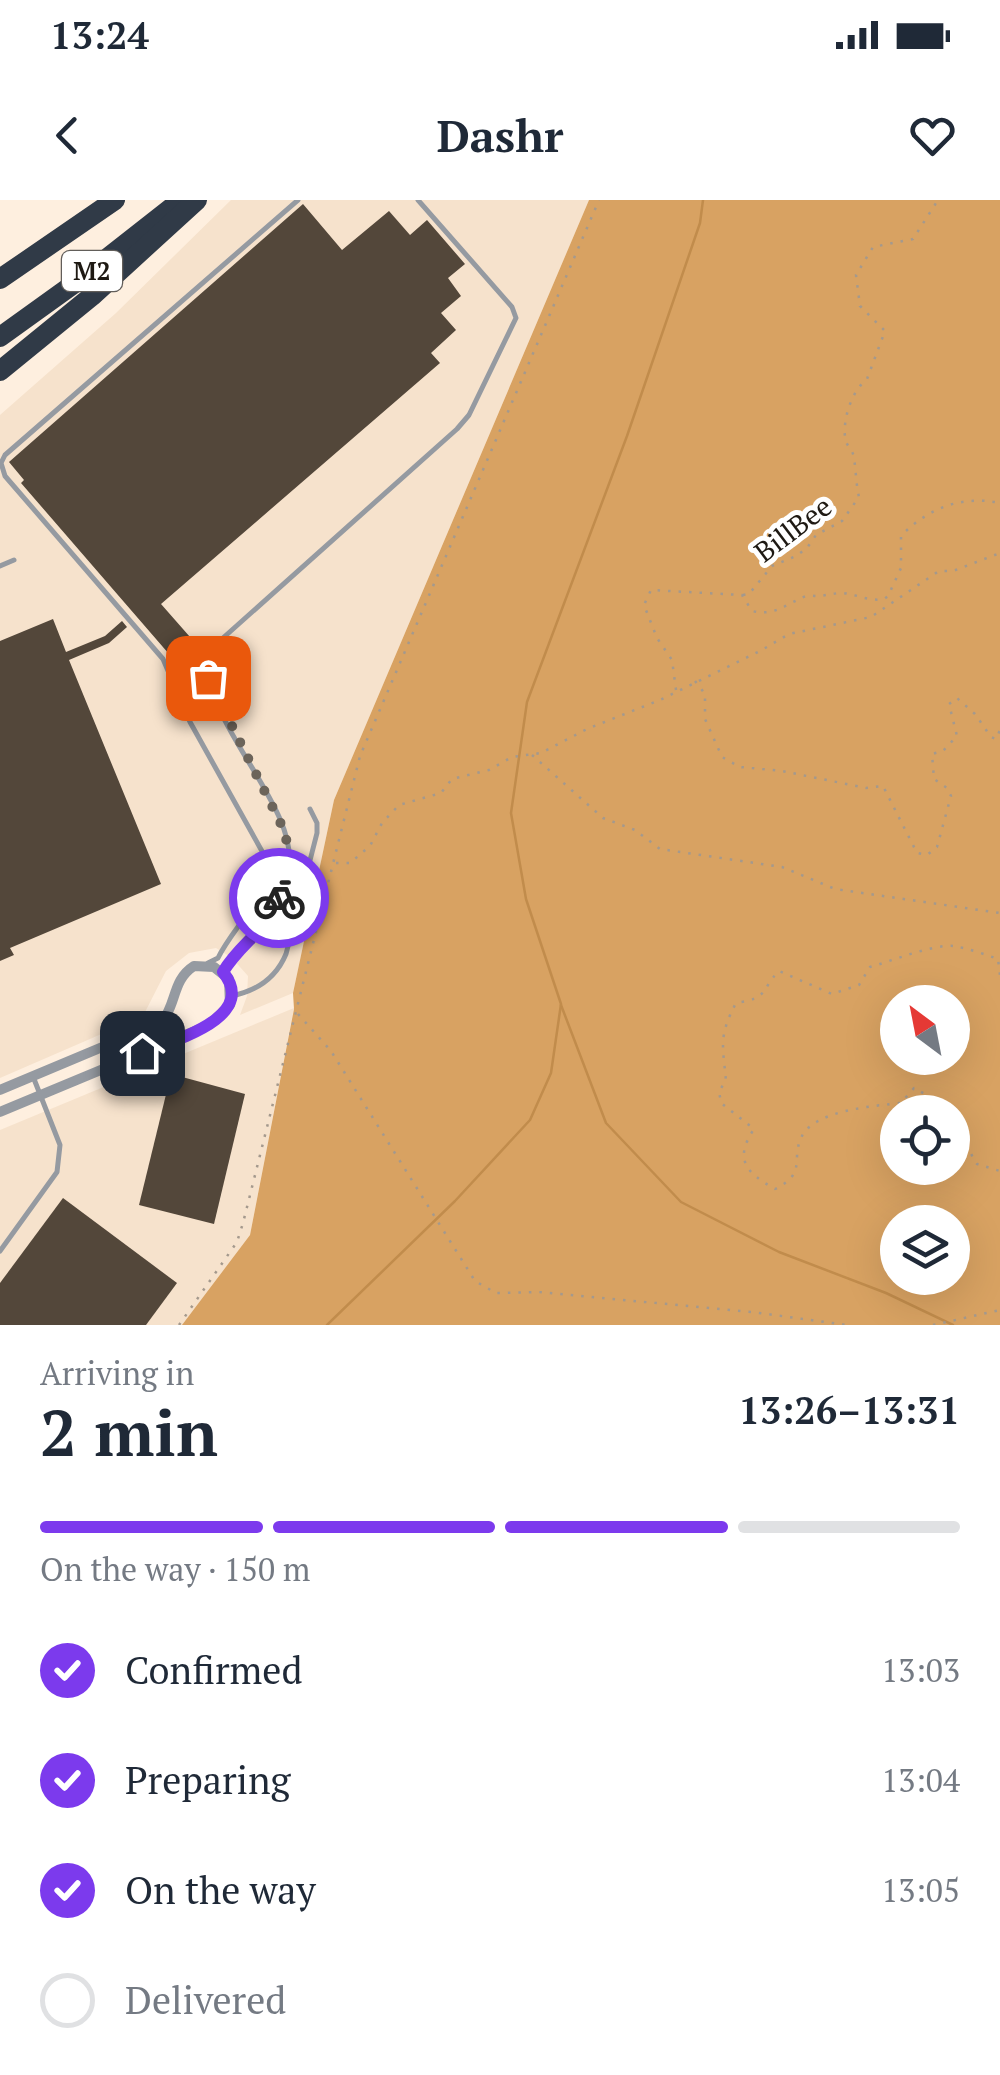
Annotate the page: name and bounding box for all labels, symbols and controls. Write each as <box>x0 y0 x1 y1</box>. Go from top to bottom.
text: 13:24 <box>50 10 149 60</box>
text: Dashr <box>437 105 563 165</box>
icon: back <box>40 108 95 163</box>
icon: heart <box>905 108 960 163</box>
road number: M2 <box>62 251 122 291</box>
street label: BillBee <box>746 487 839 570</box>
pin <box>166 636 251 721</box>
icon: bag <box>181 651 236 706</box>
courier <box>229 848 329 948</box>
icon: bike <box>252 871 307 926</box>
north arrow <box>880 985 970 1075</box>
map controls <box>880 985 970 1295</box>
pin <box>100 1011 185 1096</box>
icon: home <box>115 1026 170 1081</box>
button: locate <box>880 1095 970 1185</box>
button: layers <box>880 1205 970 1295</box>
text: Arriving in <box>40 1352 194 1394</box>
text: 13:26–13:31 <box>738 1385 960 1435</box>
text: 2 min <box>40 1388 218 1475</box>
text: On the way · 150 m <box>40 1548 310 1590</box>
icon: check <box>40 1643 95 1698</box>
text: Confirmed <box>125 1645 303 1695</box>
text: 13:03 <box>881 1649 960 1691</box>
icon: check <box>40 1753 95 1808</box>
text: Preparing <box>125 1755 291 1805</box>
text: 13:04 <box>881 1759 960 1801</box>
icon: check <box>40 1863 95 1918</box>
text: On the way <box>125 1865 316 1915</box>
text: 13:05 <box>881 1869 960 1911</box>
text: Delivered <box>125 1975 286 2025</box>

